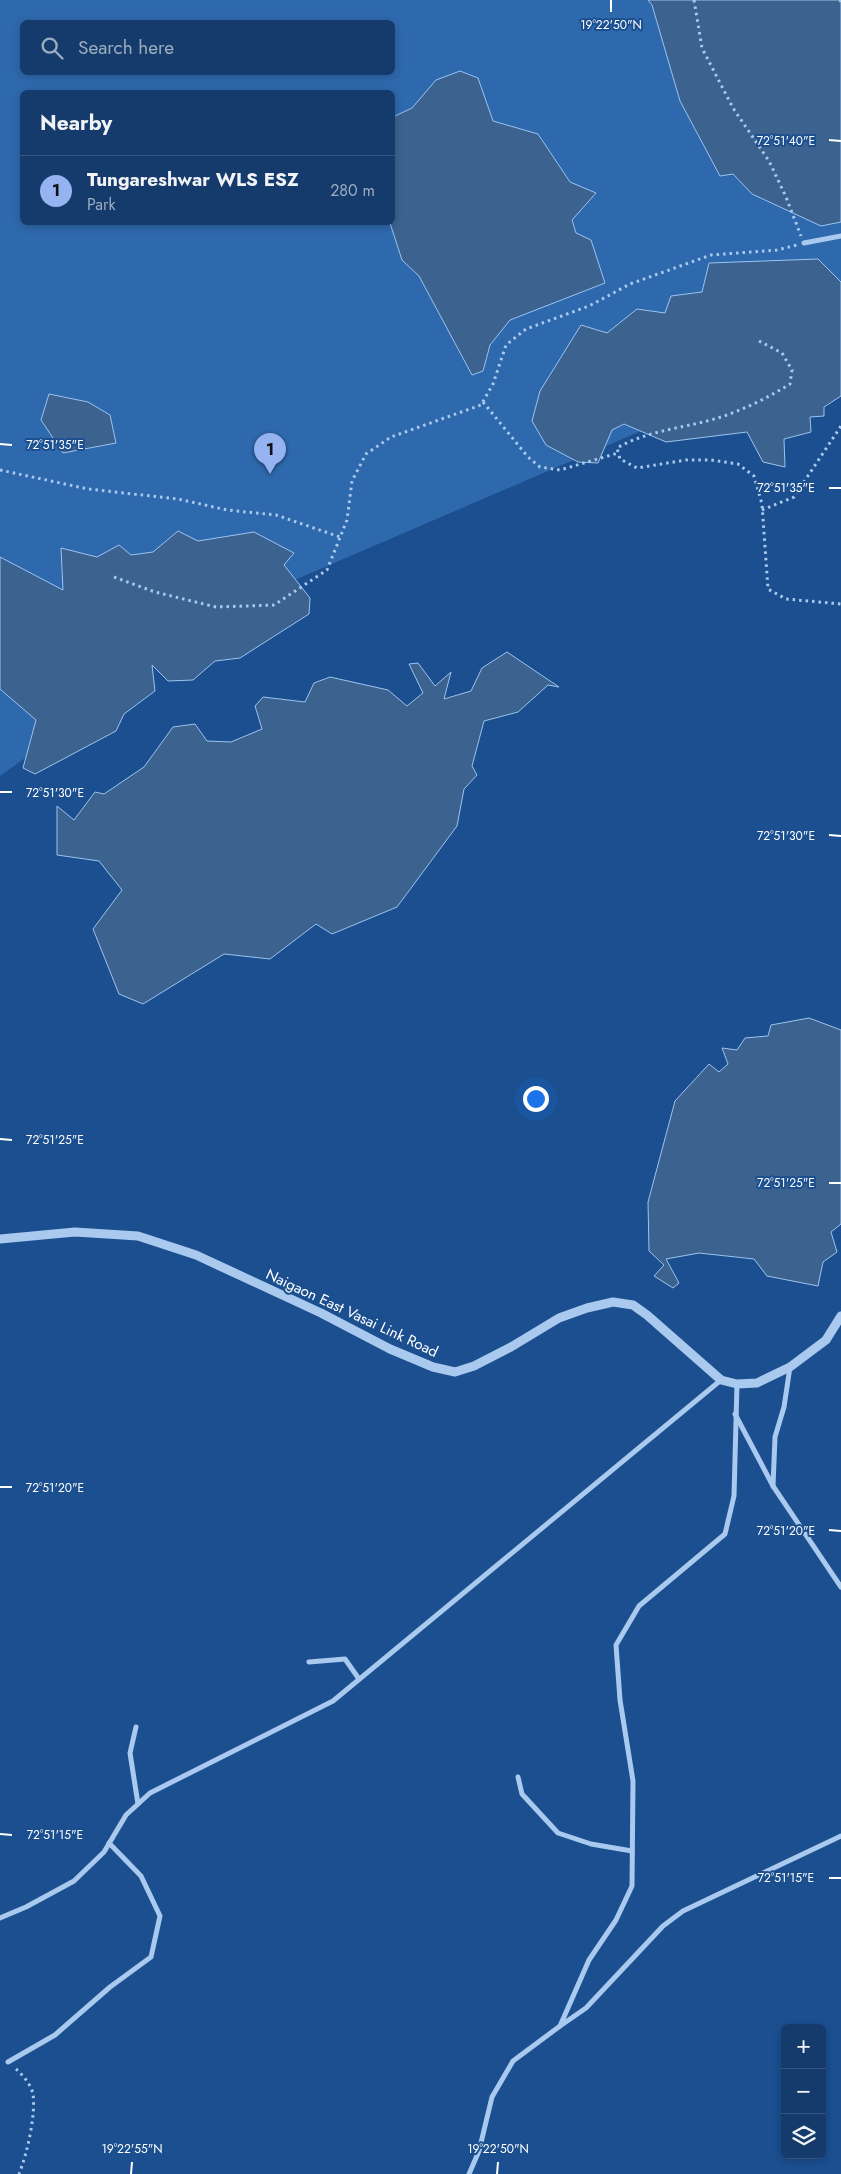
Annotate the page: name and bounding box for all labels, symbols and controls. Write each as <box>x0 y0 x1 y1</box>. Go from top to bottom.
text: 19°22'50"N <box>580 16 642 34</box>
search box <box>20 20 395 75</box>
icon: search <box>38 34 66 62</box>
text: Search here <box>78 34 174 61</box>
text: Nearby <box>40 108 112 138</box>
text: 72°51'40"E <box>757 132 815 150</box>
text: Tungareshwar WLS ESZ <box>87 166 299 193</box>
text: 1 <box>52 179 60 202</box>
text: 280 m <box>330 179 375 202</box>
text: Park <box>87 193 116 216</box>
pin: 1 <box>254 433 286 474</box>
text: 72°51'35"E <box>26 436 84 454</box>
text: 72°51'35"E <box>757 479 815 497</box>
text: 72°51'30"E <box>26 784 84 802</box>
text: 72°51'30"E <box>757 827 815 845</box>
your location <box>523 1086 549 1112</box>
text: 72°51'25"E <box>26 1131 84 1149</box>
text: 72°51'25"E <box>757 1174 815 1192</box>
street label: Naigaon East Vasai Link Road <box>262 1263 442 1363</box>
text: 72°51'20"E <box>26 1479 84 1497</box>
text: 72°51'20"E <box>757 1522 815 1540</box>
text: 72°51'15"E <box>27 1826 83 1844</box>
text: 72°51'15"E <box>758 1869 814 1887</box>
map controls <box>781 2024 826 2159</box>
button: + <box>781 2024 826 2069</box>
button: − <box>781 2069 826 2114</box>
button: layers <box>781 2114 826 2159</box>
text: 19°22'55"N <box>101 2140 163 2158</box>
text: 19°22'50"N <box>467 2140 529 2158</box>

